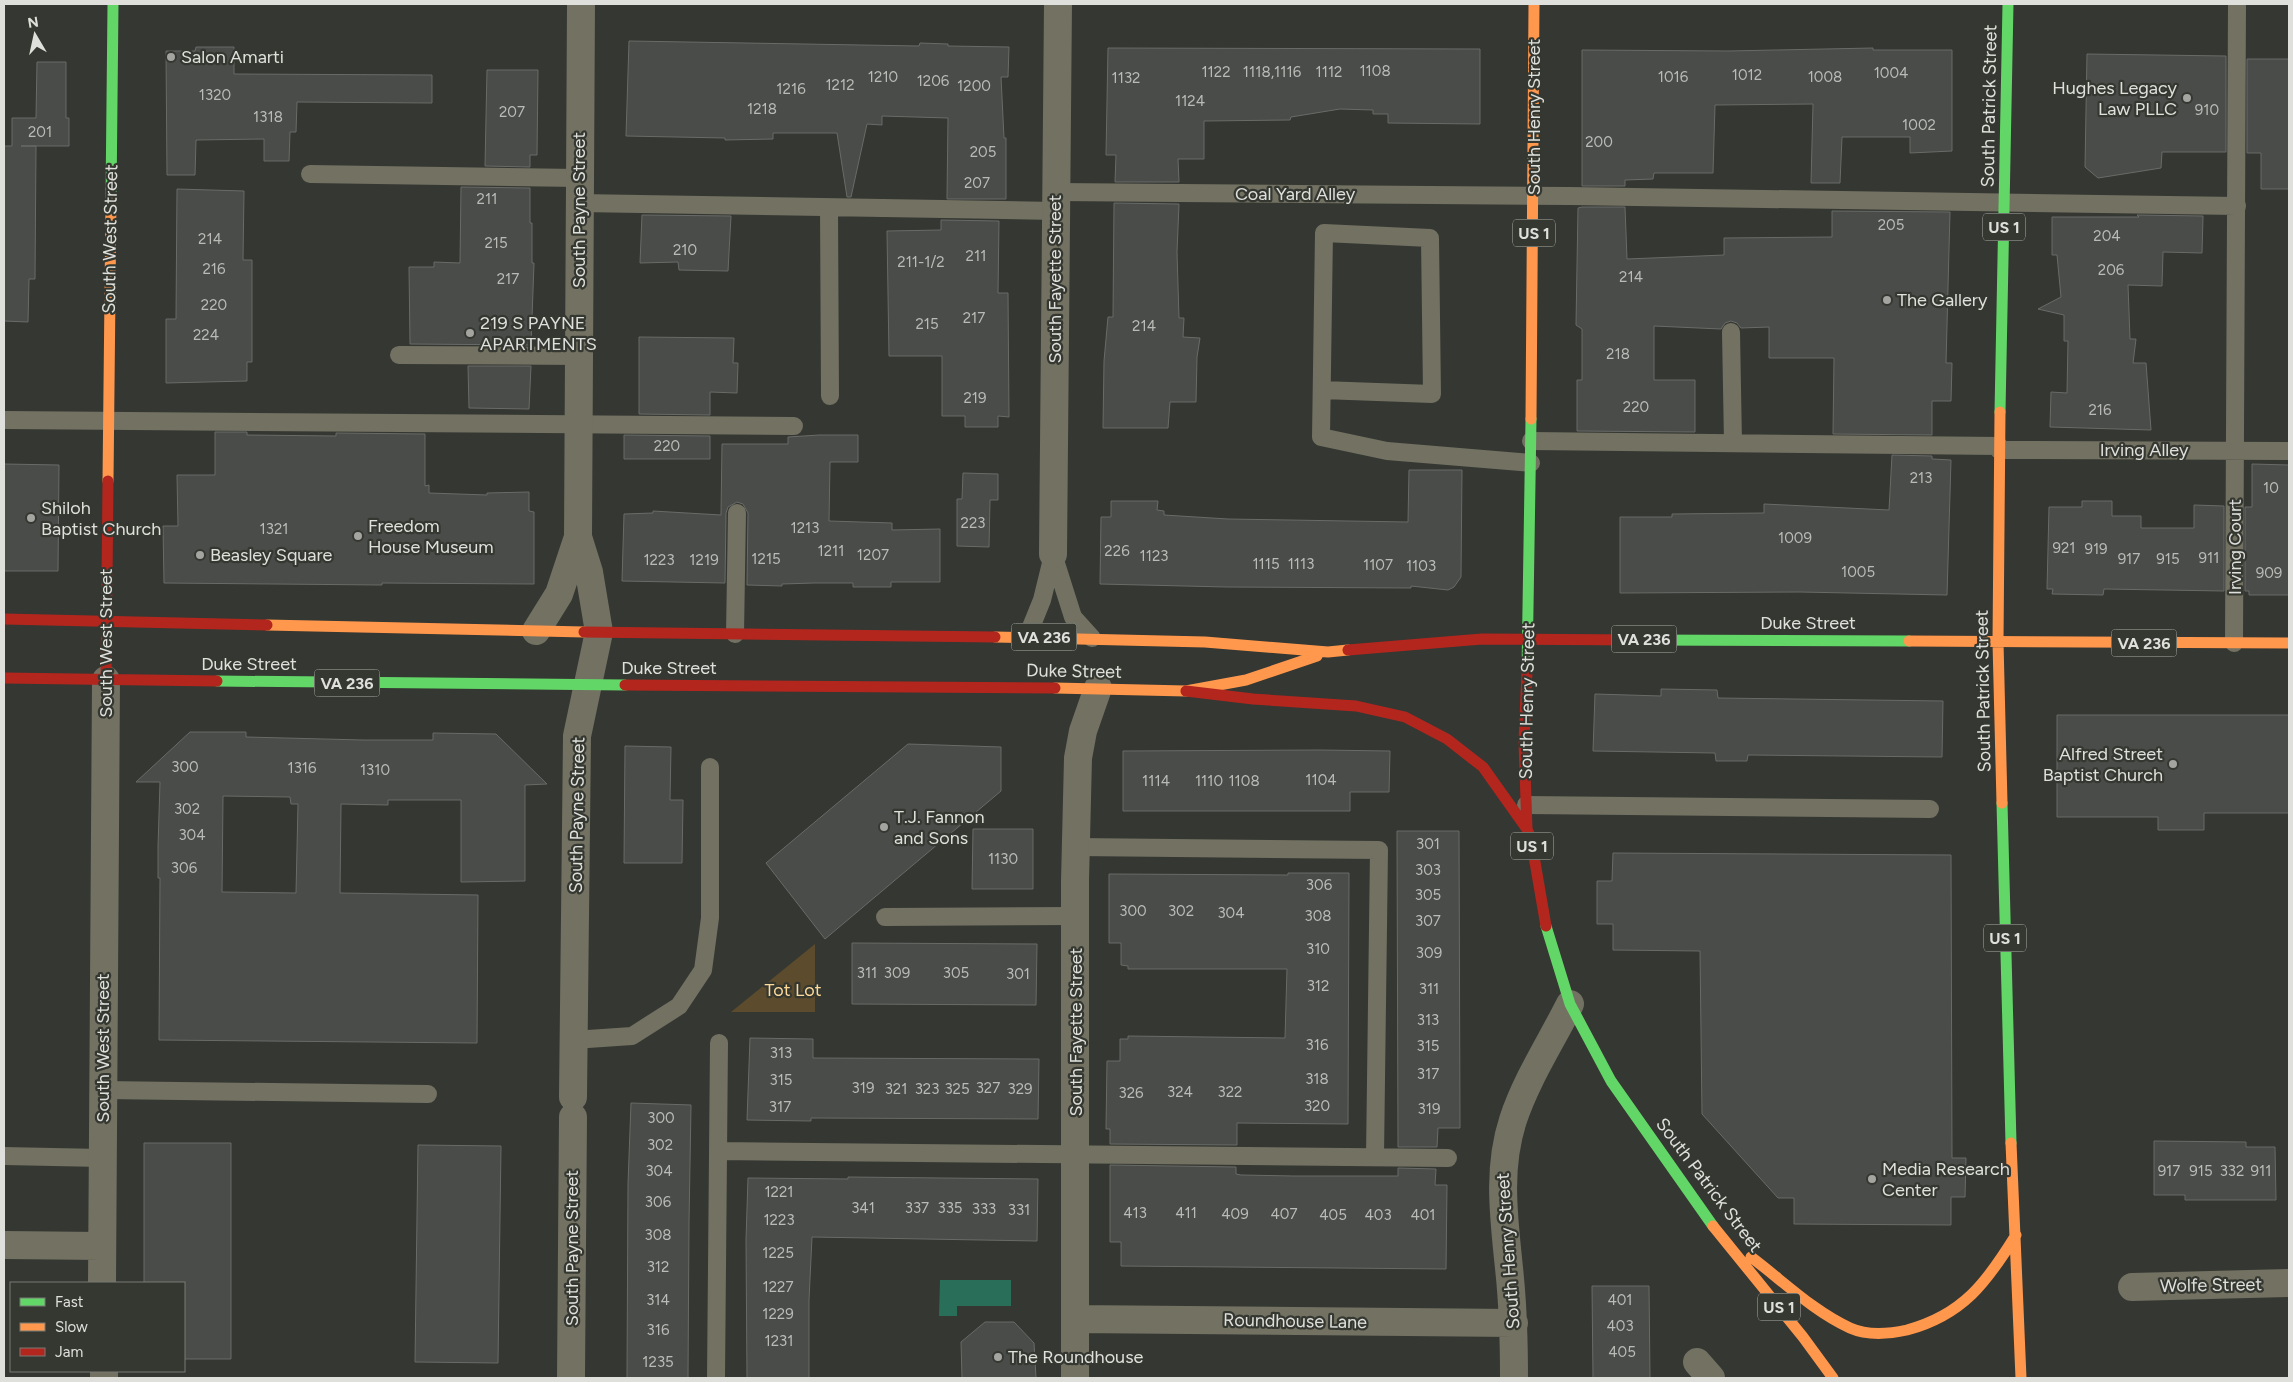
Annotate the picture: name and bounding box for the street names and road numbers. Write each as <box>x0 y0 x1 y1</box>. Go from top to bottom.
street label: South Patrick Street <box>1977 24 2001 187</box>
street label: South Henry Street <box>1523 38 1545 195</box>
street label: South Payne Street <box>568 132 590 288</box>
street label: South West Street <box>98 164 122 314</box>
street label: Coal Yard Alley <box>1235 183 1356 205</box>
street label: South Fayette Street <box>1044 194 1066 363</box>
road number: US 1 <box>1983 213 2025 240</box>
road number: US 1 <box>1513 220 1555 247</box>
street label: Irving Alley <box>2100 439 2189 461</box>
street label: Irving Court <box>2224 499 2246 595</box>
street label: South West Street <box>95 568 117 718</box>
street label: South Patrick Street <box>1971 609 1995 772</box>
street label: Duke Street <box>1760 612 1856 634</box>
street label: South Henry Street <box>1515 622 1539 779</box>
road number: VA 236 <box>1012 624 1076 650</box>
road number: VA 236 <box>1612 626 1676 652</box>
road number: VA 236 <box>2112 630 2176 656</box>
street label: Duke Street <box>201 653 297 675</box>
street label: Duke Street <box>621 657 717 679</box>
street label: Duke Street <box>1026 659 1122 683</box>
road number: VA 236 <box>314 670 380 696</box>
street label: South Payne Street <box>565 736 589 893</box>
road number: US 1 <box>1511 832 1553 859</box>
road number: US 1 <box>1984 924 2026 951</box>
street label: South Fayette Street <box>1065 947 1087 1116</box>
street label: South West Street <box>92 973 114 1123</box>
street label: South Patrick Street <box>1651 1113 1767 1257</box>
street label: South Payne Street <box>561 1170 583 1326</box>
street label: South Henry Street <box>1492 1172 1524 1330</box>
street label: Wolfe Street <box>2160 1273 2262 1297</box>
road number: US 1 <box>1758 1294 1800 1320</box>
street label: Roundhouse Lane <box>1223 1309 1367 1333</box>

